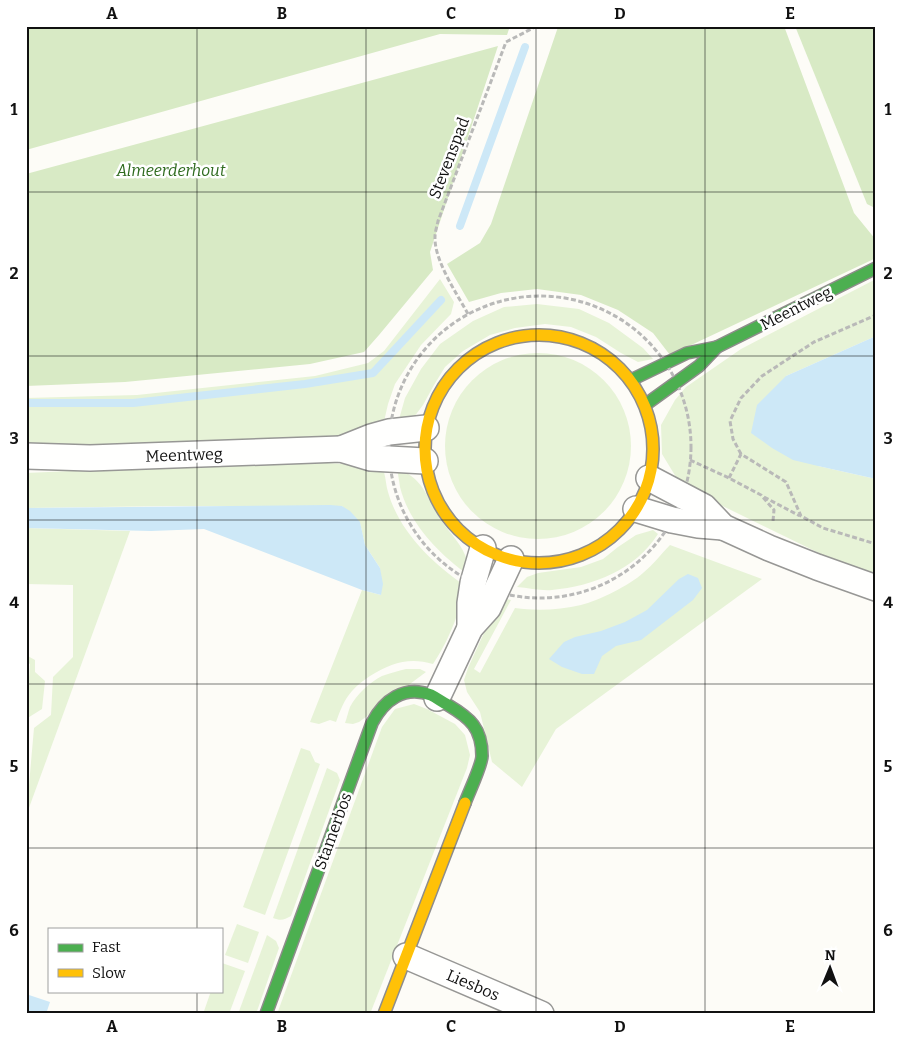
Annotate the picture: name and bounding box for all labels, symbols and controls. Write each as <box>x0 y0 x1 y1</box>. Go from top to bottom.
text: A <box>106 4 118 23</box>
text: B <box>277 4 287 23</box>
text: C <box>446 4 456 23</box>
text: D <box>614 4 626 23</box>
text: E <box>785 4 795 23</box>
text: 1 <box>11 100 18 119</box>
text: 1 <box>885 100 892 119</box>
street label: Stevenspad <box>425 114 473 201</box>
park label: Almeerderhout <box>115 161 226 180</box>
text: 2 <box>9 264 19 283</box>
text: 2 <box>883 264 893 283</box>
street label: Meentweg <box>757 282 835 334</box>
text: 3 <box>9 429 19 448</box>
text: 3 <box>883 429 893 448</box>
street label: Meentweg <box>145 444 223 466</box>
text: 4 <box>9 593 19 612</box>
text: 4 <box>883 593 893 612</box>
text: 5 <box>10 757 19 776</box>
text: 5 <box>884 757 893 776</box>
street label: Stamerbos <box>310 790 356 872</box>
text: 6 <box>9 921 19 940</box>
text: 6 <box>883 921 893 940</box>
legend <box>48 928 222 992</box>
text: Fast <box>92 938 121 956</box>
north arrow <box>804 942 854 992</box>
text: N <box>825 947 836 964</box>
text: Slow <box>92 964 127 982</box>
street label: Liesbos <box>444 965 502 1005</box>
text: A <box>106 1017 118 1036</box>
text: B <box>277 1017 287 1036</box>
text: C <box>446 1017 456 1036</box>
text: D <box>614 1017 626 1036</box>
text: E <box>785 1017 795 1036</box>

